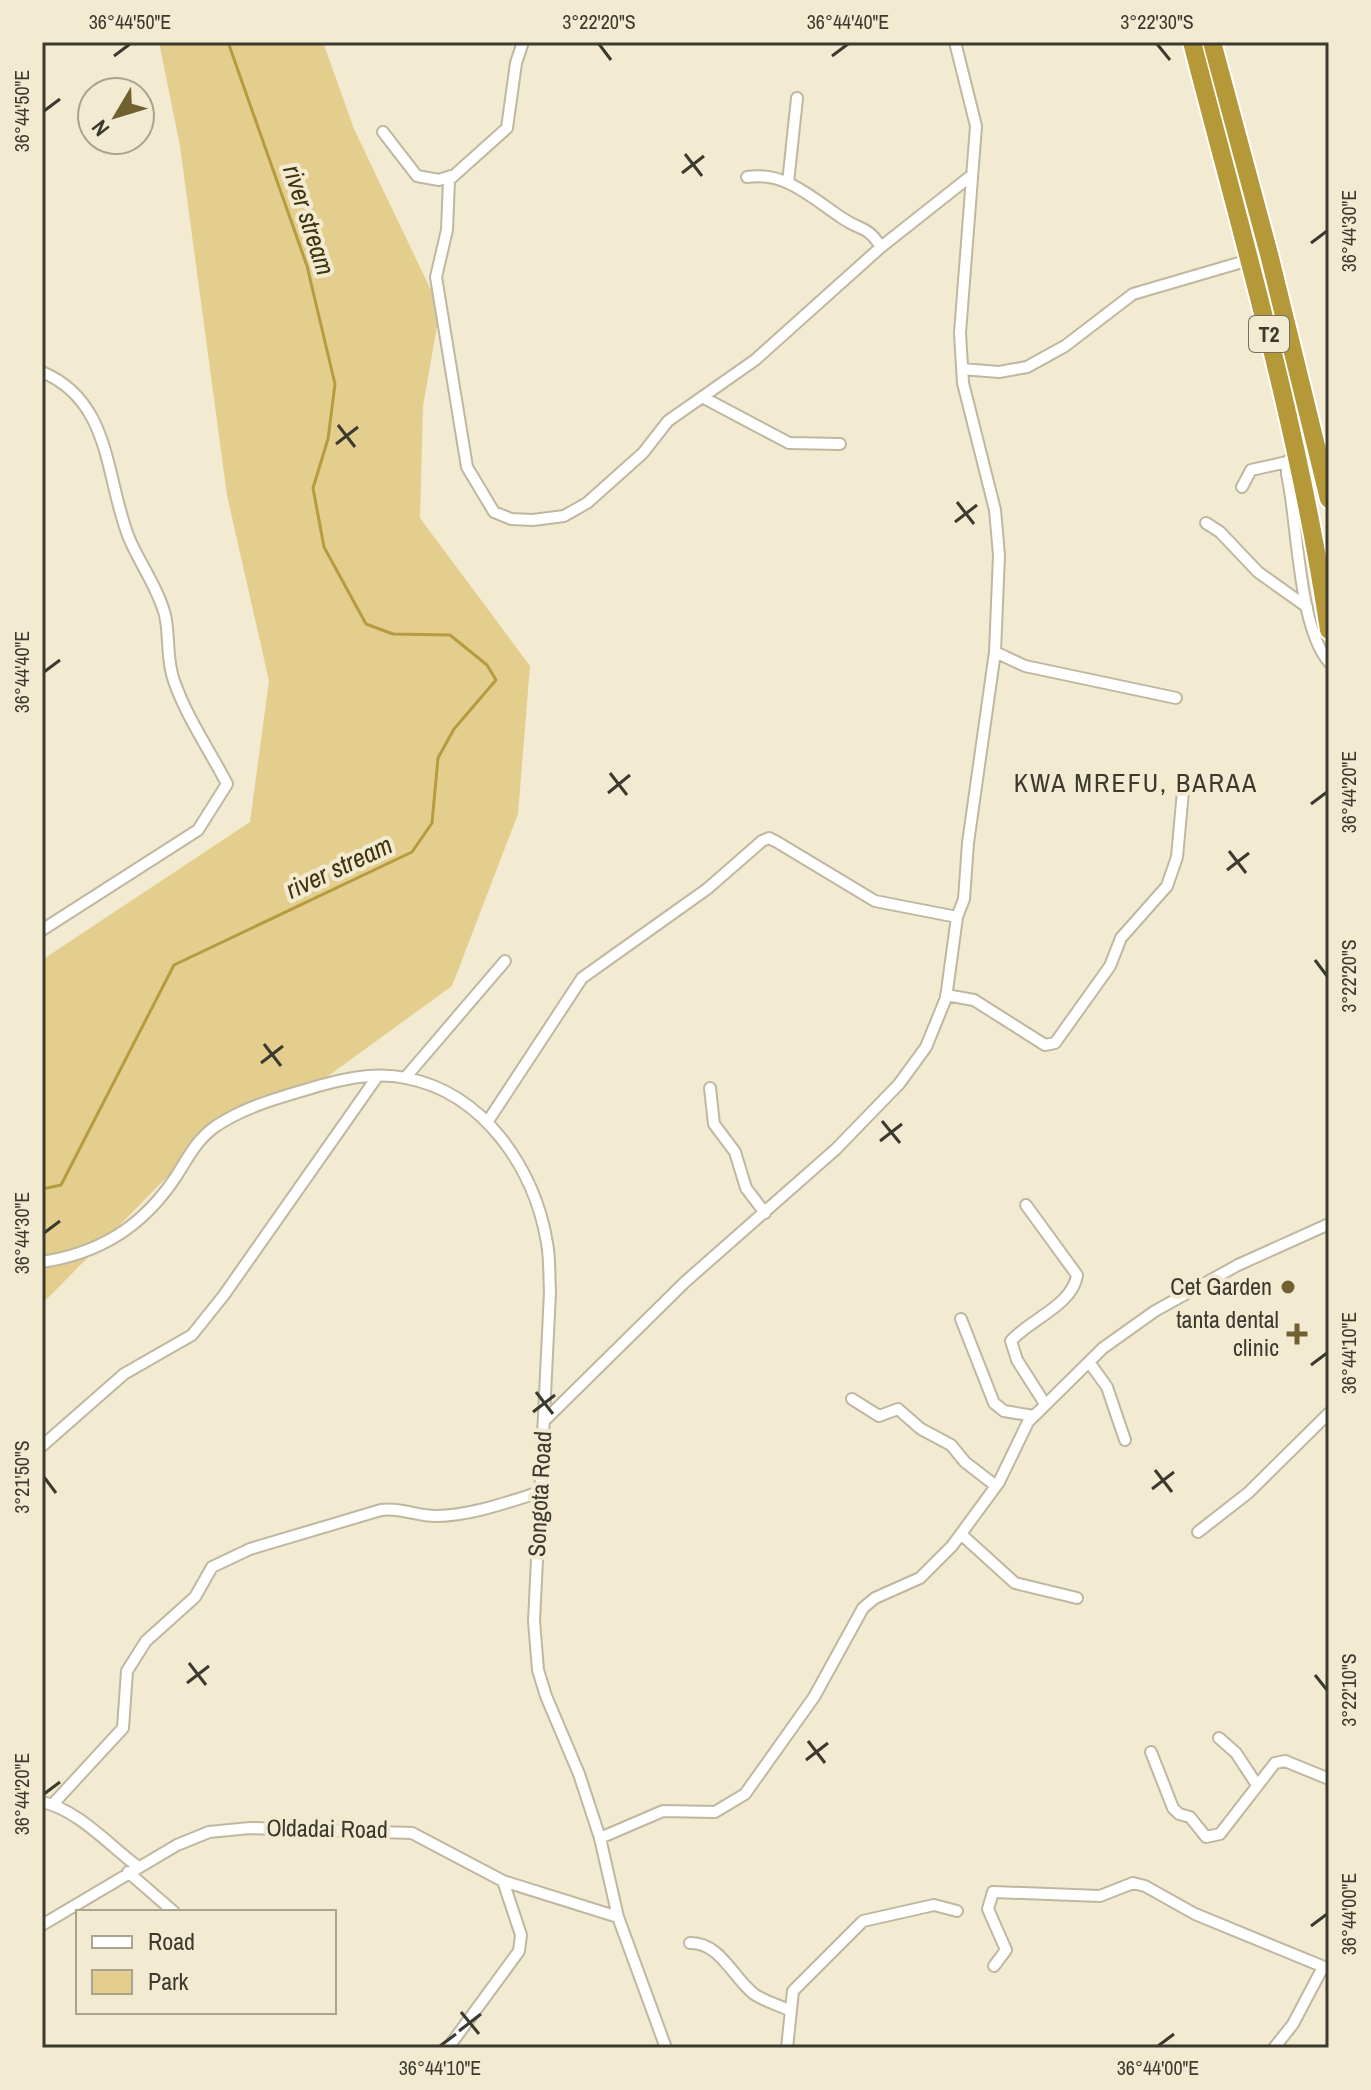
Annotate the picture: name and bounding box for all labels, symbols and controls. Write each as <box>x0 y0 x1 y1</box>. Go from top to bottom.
text: 36°44'50"E <box>89 8 171 35</box>
text: 3°22'20"S <box>562 8 636 35</box>
text: 36°44'40"E <box>807 8 889 35</box>
text: 3°22'30"S <box>1120 8 1194 35</box>
text: 36°44'50"E <box>8 70 35 152</box>
north arrow <box>76 76 156 156</box>
text: N <box>84 114 116 143</box>
water label: river stream <box>275 160 344 279</box>
text: 36°44'30"E <box>1335 190 1362 272</box>
road number: T2 <box>1249 316 1289 352</box>
text: 36°44'40"E <box>8 631 35 713</box>
text: 36°44'20"E <box>1335 751 1362 833</box>
district label: KWA MREFU, BARAA <box>1014 765 1258 800</box>
water label: river stream <box>280 827 398 906</box>
text: 3°22'20"S <box>1335 939 1362 1013</box>
text: 36°44'30"E <box>8 1192 35 1274</box>
place label: Cet Garden <box>1170 1270 1272 1302</box>
marker: Cet Garden <box>1279 1278 1297 1296</box>
place label: tanta dental clinic <box>1176 1303 1279 1363</box>
text: 36°44'10"E <box>1335 1312 1362 1394</box>
marker: tanta dental clinic <box>1286 1323 1308 1345</box>
street label: Songota Road <box>520 1430 558 1558</box>
text: 3°21'50"S <box>8 1440 35 1514</box>
text: 3°22'10"S <box>1335 1653 1362 1727</box>
text: 36°44'20"E <box>8 1753 35 1835</box>
street label: Oldadai Road <box>266 1811 388 1845</box>
text: 36°44'00"E <box>1335 1873 1362 1955</box>
legend <box>76 1910 336 2014</box>
text: Road <box>148 1925 195 1957</box>
text: Park <box>148 1965 189 1997</box>
text: 36°44'10"E <box>399 2054 481 2081</box>
text: 36°44'00"E <box>1117 2054 1199 2081</box>

